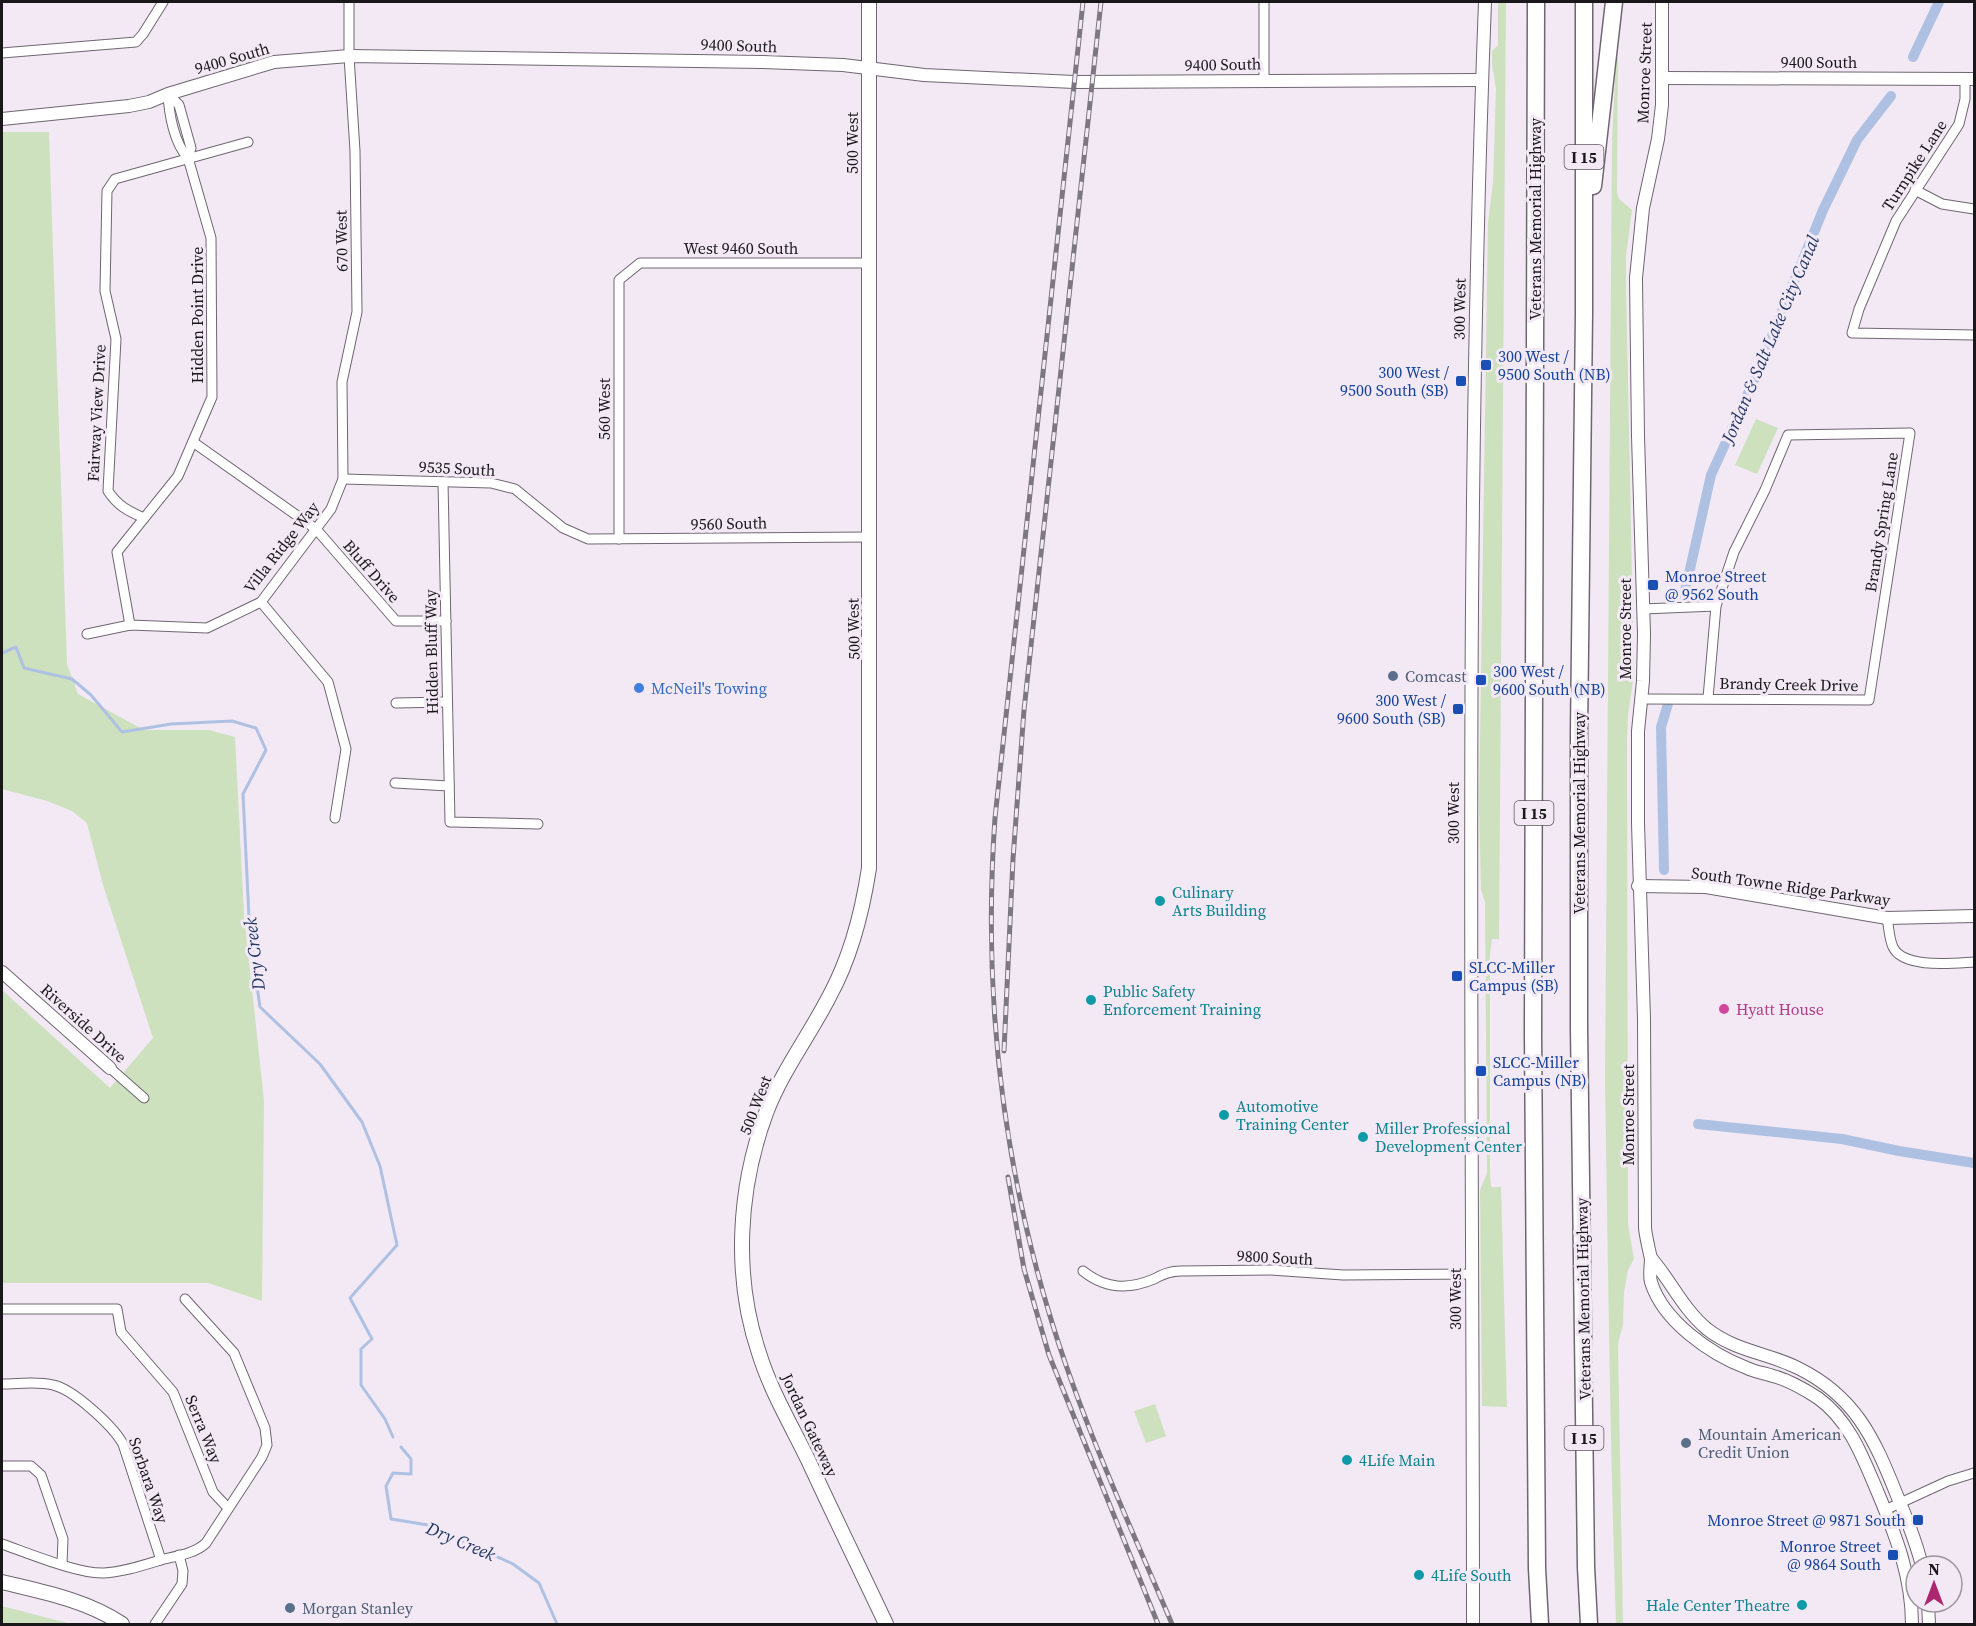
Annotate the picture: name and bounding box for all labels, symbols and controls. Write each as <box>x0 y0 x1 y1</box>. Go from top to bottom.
street label: Monroe Street <box>1631 21 1657 124</box>
street label: 9400 South <box>700 33 778 57</box>
street label: 9400 South <box>192 37 272 79</box>
street label: 9400 South <box>1781 51 1858 73</box>
street label: 9400 South <box>1184 52 1262 76</box>
street label: 500 West <box>841 111 863 174</box>
street label: Turnpike Lane <box>1876 115 1952 215</box>
street label: Veterans Memorial Highway <box>1524 117 1546 320</box>
road number: I 15 <box>1564 145 1604 169</box>
street label: 670 West <box>329 209 353 272</box>
water label: Jordan & Salt Lake City Canal <box>1714 232 1825 449</box>
street label: West 9460 South <box>684 237 799 259</box>
street label: Hidden Point Drive <box>186 247 208 383</box>
street label: 300 West <box>1447 277 1471 340</box>
street label: Fairway View Drive <box>81 344 111 482</box>
place label: 300 West / 9500 South (NB) <box>1498 345 1611 385</box>
marker: 300 West / 9500 South (NB) <box>1479 358 1493 372</box>
place label: 300 West / 9500 South (SB) <box>1340 361 1450 401</box>
marker: 300 West / 9500 South (SB) <box>1454 374 1468 388</box>
street label: 560 West <box>593 377 615 440</box>
street label: Brandy Spring Lane <box>1859 450 1903 594</box>
street label: 9535 South <box>418 455 496 481</box>
street label: Villa Ridge Way <box>238 496 324 597</box>
street label: 9560 South <box>690 511 768 535</box>
street label: Bluff Drive <box>339 535 405 607</box>
place label: Monroe Street @ 9562 South <box>1665 565 1767 605</box>
street label: Monroe Street <box>1614 578 1636 680</box>
marker: Monroe Street @ 9562 South <box>1646 578 1660 592</box>
street label: Hidden Bluff Way <box>419 588 443 715</box>
street label: 500 West <box>841 597 865 660</box>
place label: 300 West / 9600 South (NB) <box>1493 660 1606 700</box>
place label: Comcast <box>1405 665 1467 687</box>
marker: Comcast <box>1386 669 1400 683</box>
street label: Brandy Creek Drive <box>1719 672 1859 696</box>
marker: 300 West / 9600 South (NB) <box>1474 673 1488 687</box>
place label: McNeil's Towing <box>651 677 767 699</box>
marker: McNeil's Towing <box>632 681 646 695</box>
place label: 300 West / 9600 South (SB) <box>1337 689 1447 729</box>
marker: 300 West / 9600 South (SB) <box>1451 702 1465 716</box>
street label: Veterans Memorial Highway <box>1568 711 1590 914</box>
street label: 300 West <box>1442 781 1464 844</box>
road number: I 15 <box>1514 801 1553 825</box>
street label: South Towne Ridge Parkway <box>1690 861 1893 911</box>
place label: Culinary Arts Building <box>1172 881 1266 921</box>
marker: Culinary Arts Building <box>1153 894 1167 908</box>
water label: Dry Creek <box>237 916 271 993</box>
place label: SLCC-Miller Campus (SB) <box>1469 956 1559 996</box>
marker: SLCC-Miller Campus (SB) <box>1450 969 1464 983</box>
street label: Riverside Drive <box>36 978 132 1068</box>
place label: Public Safety Enforcement Training <box>1103 980 1261 1020</box>
marker: Public Safety Enforcement Training <box>1084 993 1098 1007</box>
place label: Hyatt House <box>1736 998 1824 1020</box>
marker: Hyatt House <box>1717 1002 1731 1016</box>
place label: SLCC-Miller Campus (NB) <box>1493 1051 1587 1091</box>
marker: SLCC-Miller Campus (NB) <box>1474 1064 1488 1078</box>
street label: Monroe Street <box>1617 1064 1639 1166</box>
street label: 500 West <box>734 1071 777 1138</box>
place label: Automotive Training Center <box>1236 1095 1349 1135</box>
marker: Automotive Training Center <box>1217 1108 1231 1122</box>
place label: Miller Professional Development Center <box>1375 1117 1522 1157</box>
marker: Miller Professional Development Center <box>1356 1130 1370 1144</box>
street label: Veterans Memorial Highway <box>1570 1197 1596 1400</box>
street label: 9800 South <box>1236 1244 1314 1270</box>
street label: 300 West <box>1444 1267 1466 1330</box>
street label: Jordan Gateway <box>776 1369 844 1481</box>
street label: Serra Way <box>180 1392 228 1467</box>
place label: Mountain American Credit Union <box>1698 1423 1842 1463</box>
road number: I 15 <box>1564 1426 1604 1450</box>
street label: Sorbara Way <box>124 1434 174 1527</box>
marker: Mountain American Credit Union <box>1679 1436 1693 1450</box>
place label: 4Life Main <box>1359 1449 1436 1471</box>
marker: 4Life Main <box>1340 1453 1354 1467</box>
place label: Monroe Street @ 9871 South <box>1707 1509 1906 1531</box>
marker: Monroe Street @ 9871 South <box>1911 1513 1925 1527</box>
water label: Dry Creek <box>422 1515 500 1567</box>
place label: Monroe Street @ 9864 South <box>1780 1535 1882 1575</box>
marker: Monroe Street @ 9864 South <box>1886 1548 1900 1562</box>
north arrow <box>1904 1554 1964 1614</box>
text: N <box>1928 1558 1940 1580</box>
place label: 4Life South <box>1431 1564 1512 1586</box>
marker: 4Life South <box>1412 1568 1426 1582</box>
place label: Hale Center Theatre <box>1646 1594 1790 1616</box>
place label: Morgan Stanley <box>302 1597 414 1619</box>
marker: Hale Center Theatre <box>1795 1598 1809 1612</box>
marker: Morgan Stanley <box>283 1601 297 1615</box>

